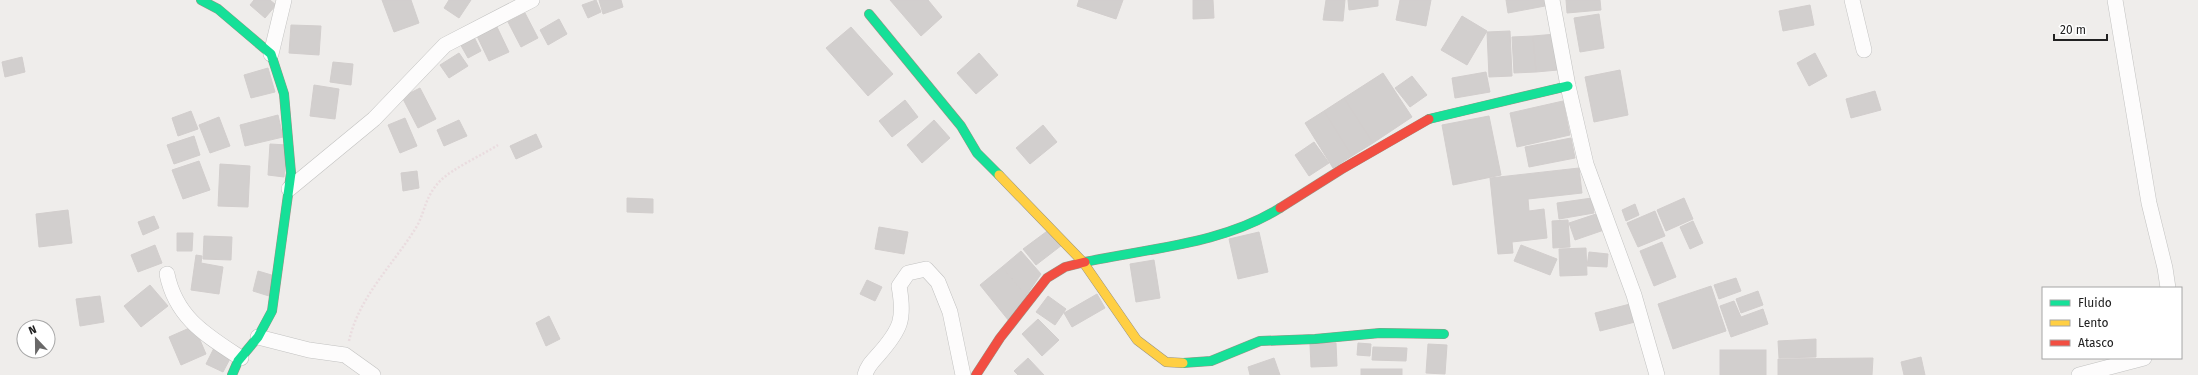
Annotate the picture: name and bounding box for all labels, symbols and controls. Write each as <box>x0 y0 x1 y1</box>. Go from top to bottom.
scale bar <box>2054 16 2107 42</box>
text: 20 m <box>2060 23 2086 37</box>
legend <box>2042 287 2182 359</box>
text: Fluido <box>2078 296 2112 310</box>
text: Lento <box>2078 316 2108 330</box>
north arrow <box>16 319 56 359</box>
text: N <box>27 323 38 338</box>
text: Atasco <box>2078 336 2114 350</box>

